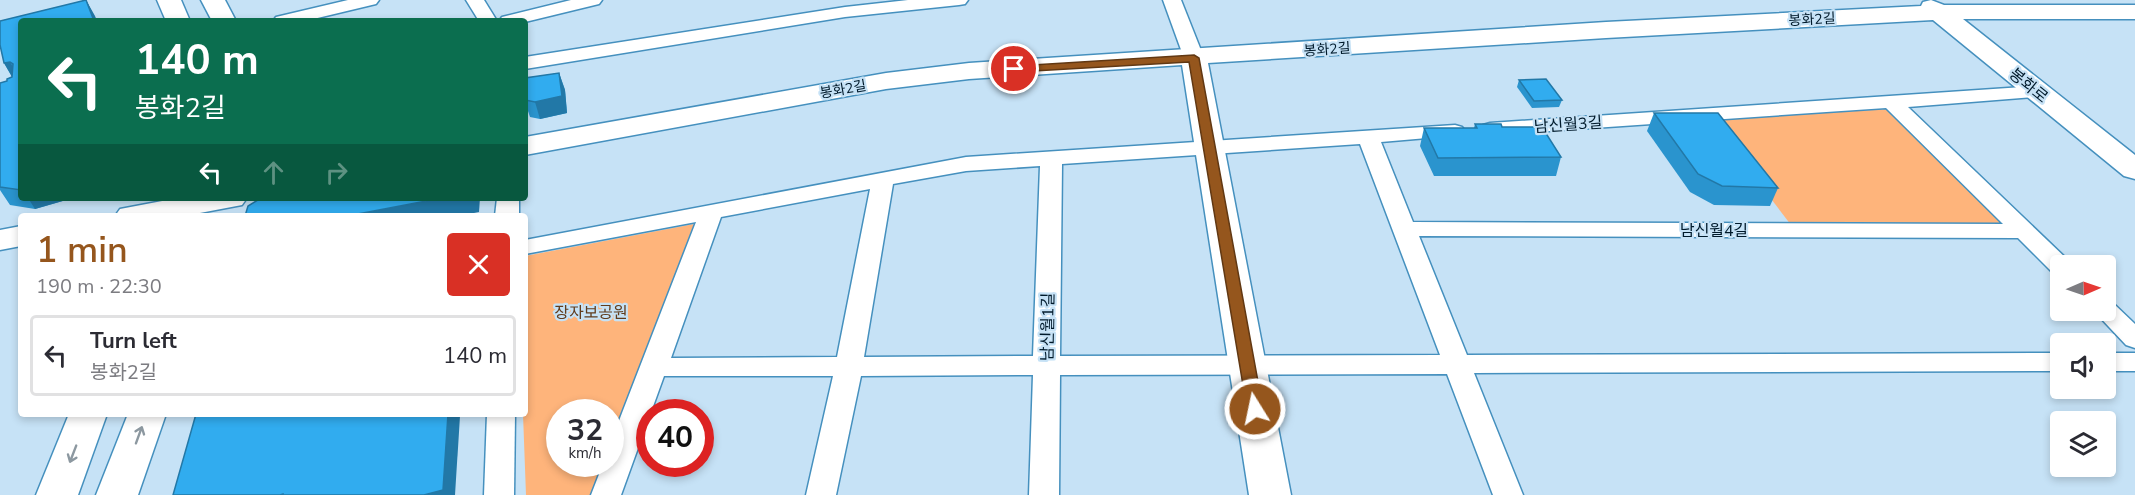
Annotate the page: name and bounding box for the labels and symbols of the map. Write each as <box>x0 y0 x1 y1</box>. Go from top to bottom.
street label: 봉화2길 <box>1788 9 1836 30</box>
street label: 봉화2길 <box>1303 38 1351 61</box>
pin <box>988 43 1039 94</box>
street label: 봉화로 <box>2004 63 2053 108</box>
street label: 봉화2길 <box>818 76 868 103</box>
street label: 남신월3길 <box>1533 112 1603 138</box>
street label: 남신월4길 <box>1680 220 1748 242</box>
north arrow <box>2050 255 2116 321</box>
street label: 남신월1길 <box>1036 293 1060 361</box>
park label: 장자보공원 <box>554 302 628 324</box>
position arrow <box>1223 377 1287 441</box>
speed limit sign: 40 <box>636 399 714 477</box>
one-way arrow <box>135 426 146 445</box>
one-way arrow <box>67 445 78 463</box>

